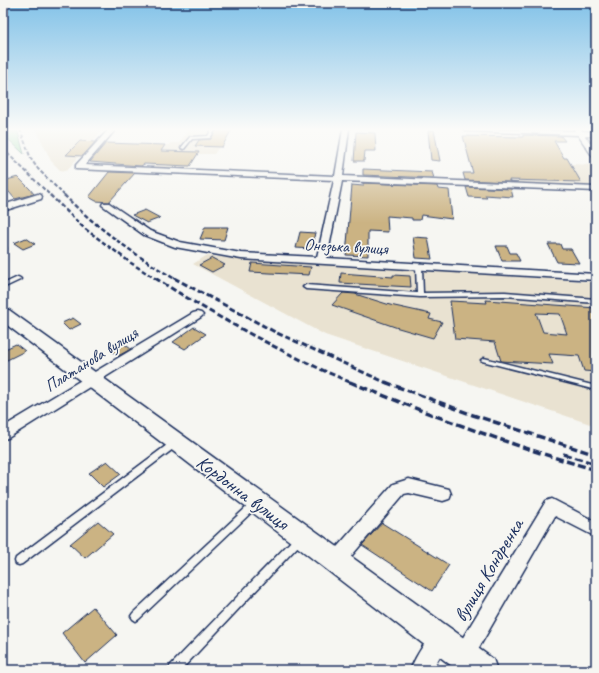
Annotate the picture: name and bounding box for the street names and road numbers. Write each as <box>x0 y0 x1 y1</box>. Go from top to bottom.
street label: Онезька вулиця <box>304 234 390 260</box>
street label: Платанова вулиця <box>41 322 143 396</box>
street label: Кордонна вулиця <box>191 449 296 537</box>
street label: вулиця Кондренка <box>448 513 530 626</box>

